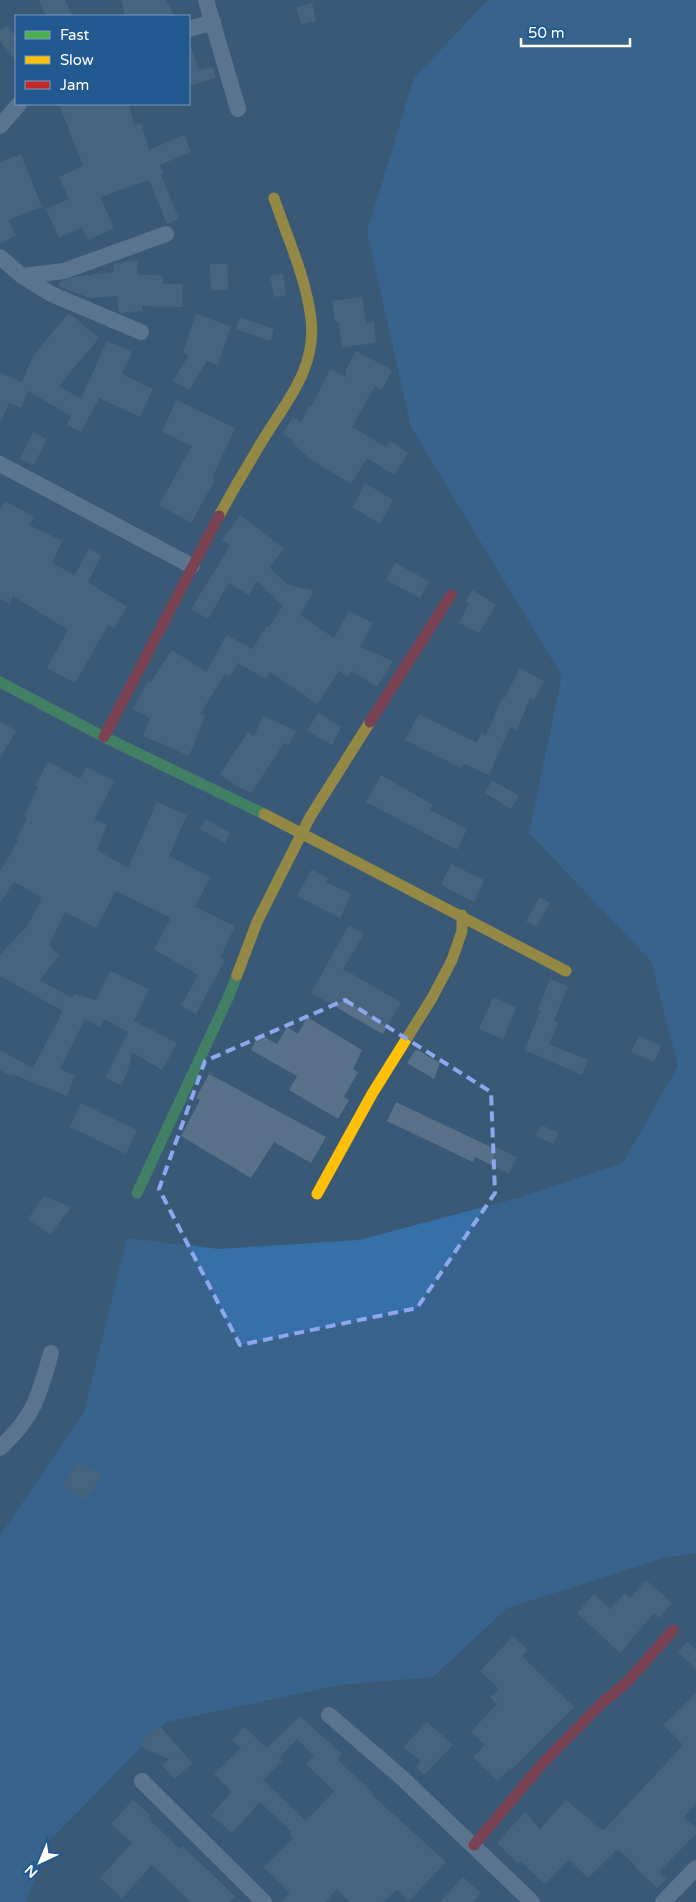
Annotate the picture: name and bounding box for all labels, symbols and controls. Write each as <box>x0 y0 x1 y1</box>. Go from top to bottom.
legend <box>15 15 190 105</box>
scale bar <box>521 15 630 47</box>
text: 50 m <box>528 24 565 42</box>
text: Fast <box>60 26 90 44</box>
text: Slow <box>60 51 94 69</box>
text: Jam <box>60 76 89 94</box>
north arrow <box>15 1837 65 1887</box>
text: N <box>21 1861 41 1881</box>

